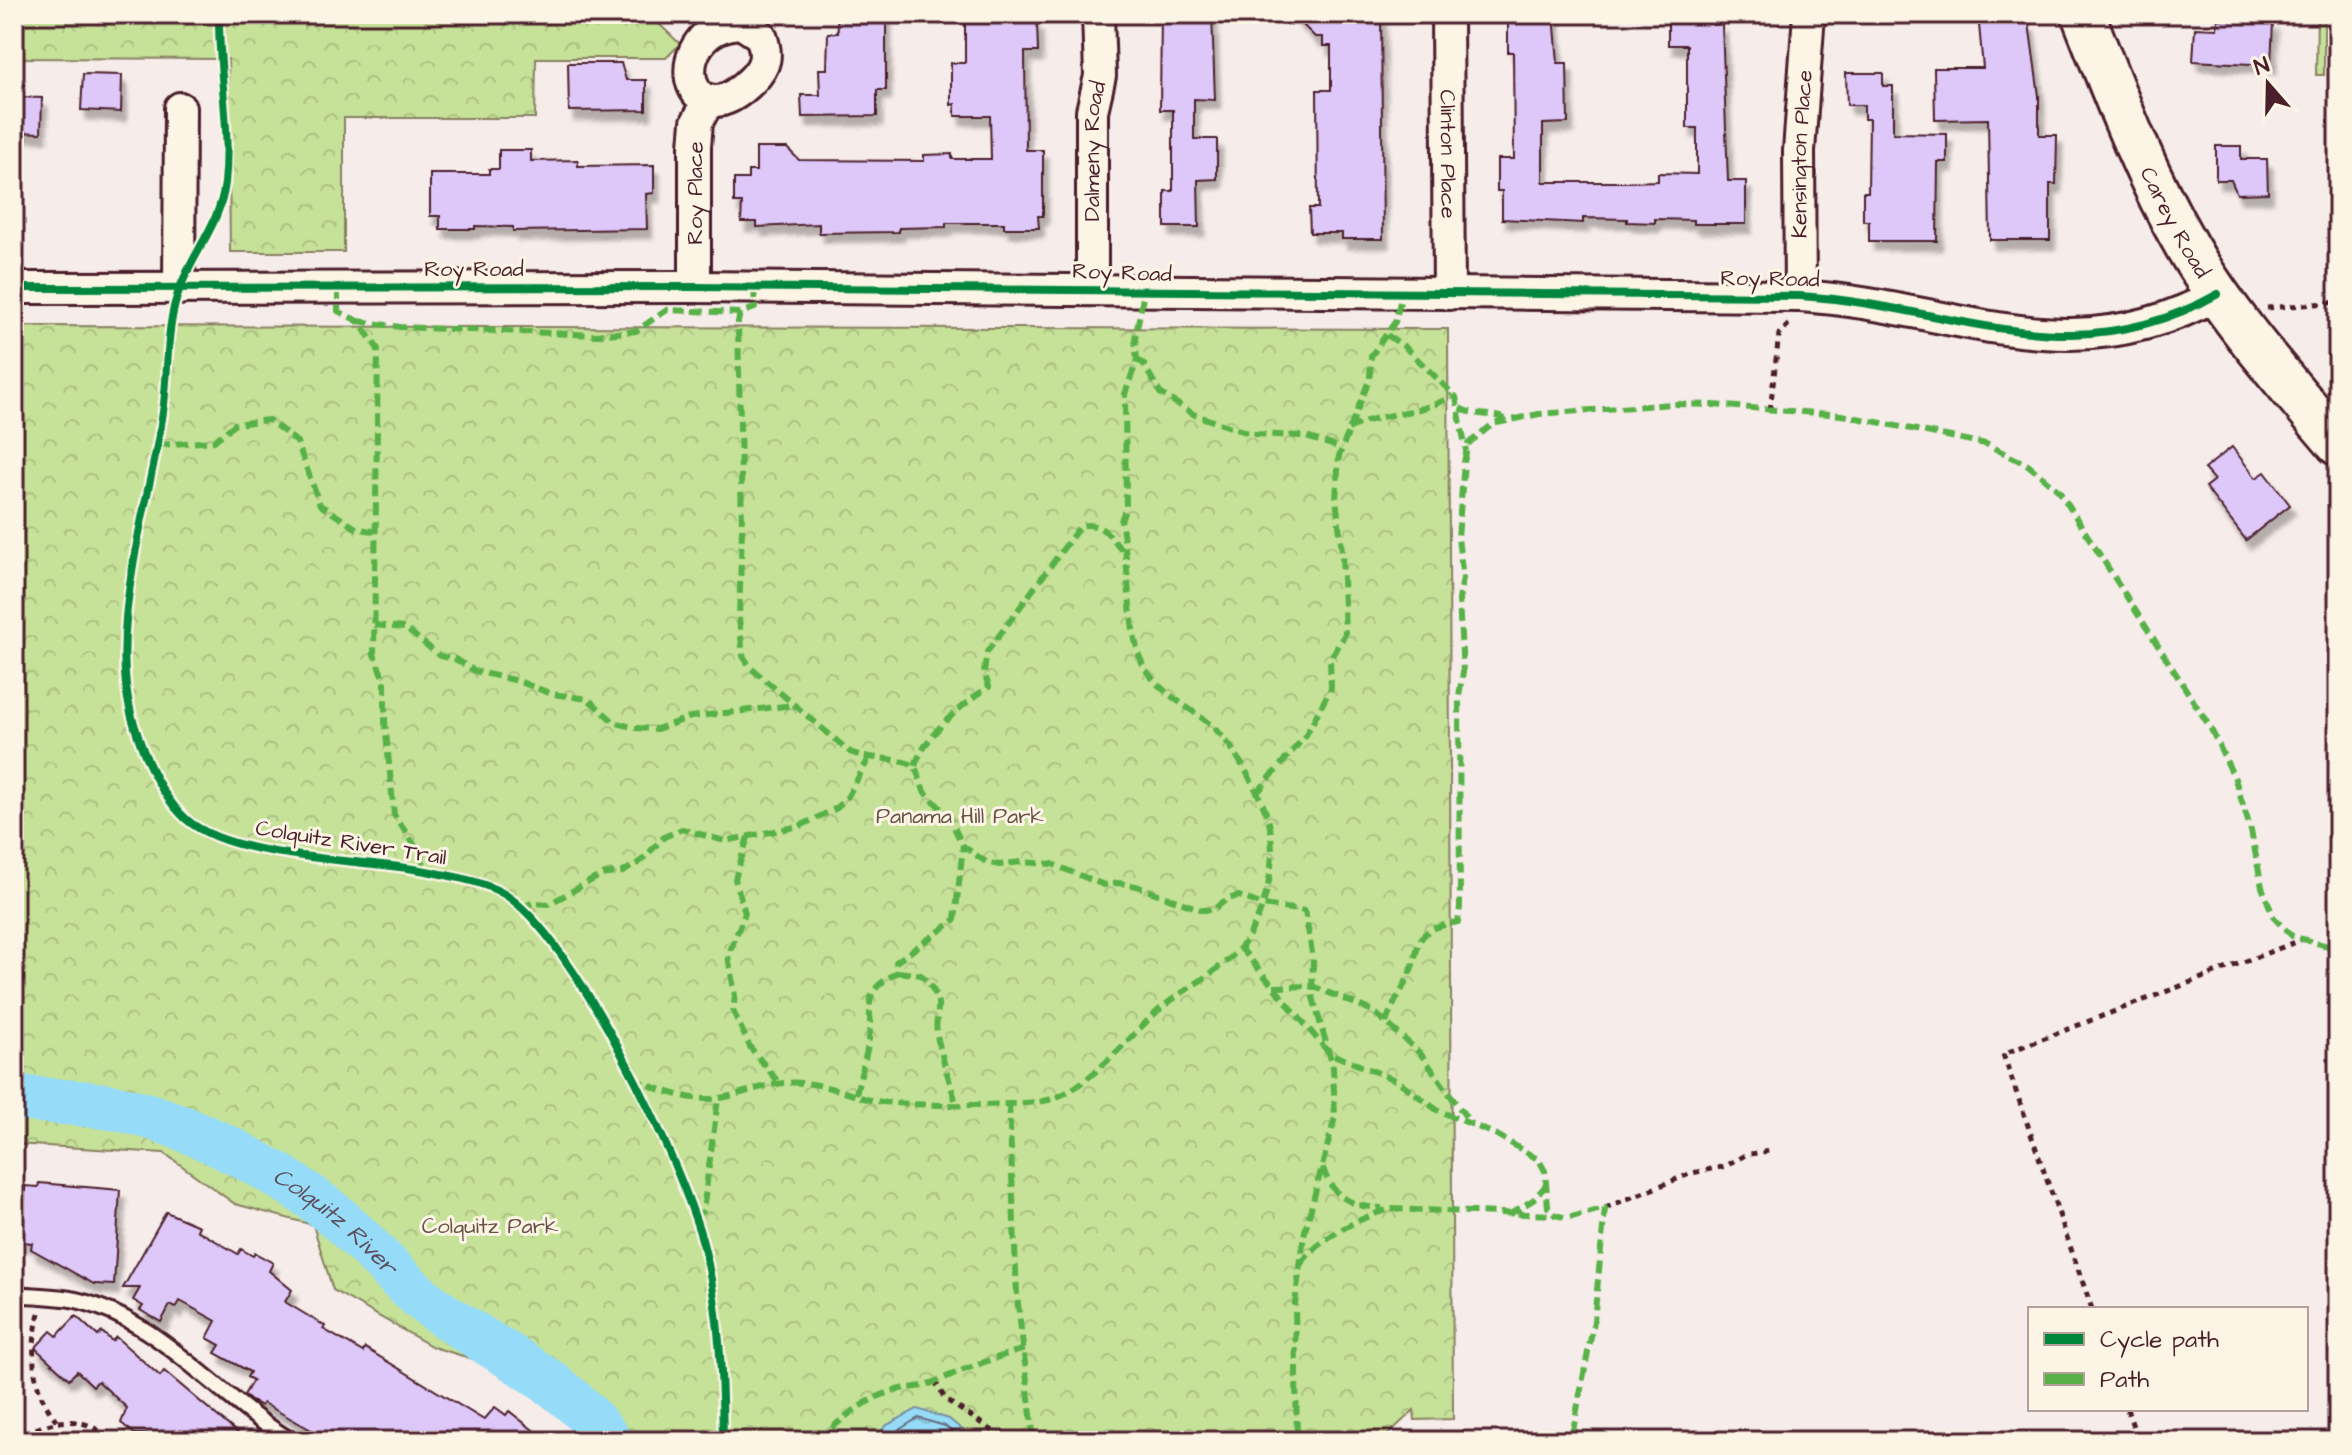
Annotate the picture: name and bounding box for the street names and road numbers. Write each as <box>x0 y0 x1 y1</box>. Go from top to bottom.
street label: Kensington Place <box>1783 69 1820 238</box>
street label: Dalmeny Road <box>1076 78 1114 221</box>
street label: Clinton Place <box>1432 89 1464 219</box>
street label: Roy Place <box>680 141 712 245</box>
street label: Carey Road <box>2132 162 2218 284</box>
street label: Roy Road <box>424 254 524 286</box>
street label: Roy Road <box>1072 256 1172 291</box>
street label: Roy Road <box>1720 263 1820 296</box>
street label: Colquitz River Trail <box>253 813 449 873</box>

